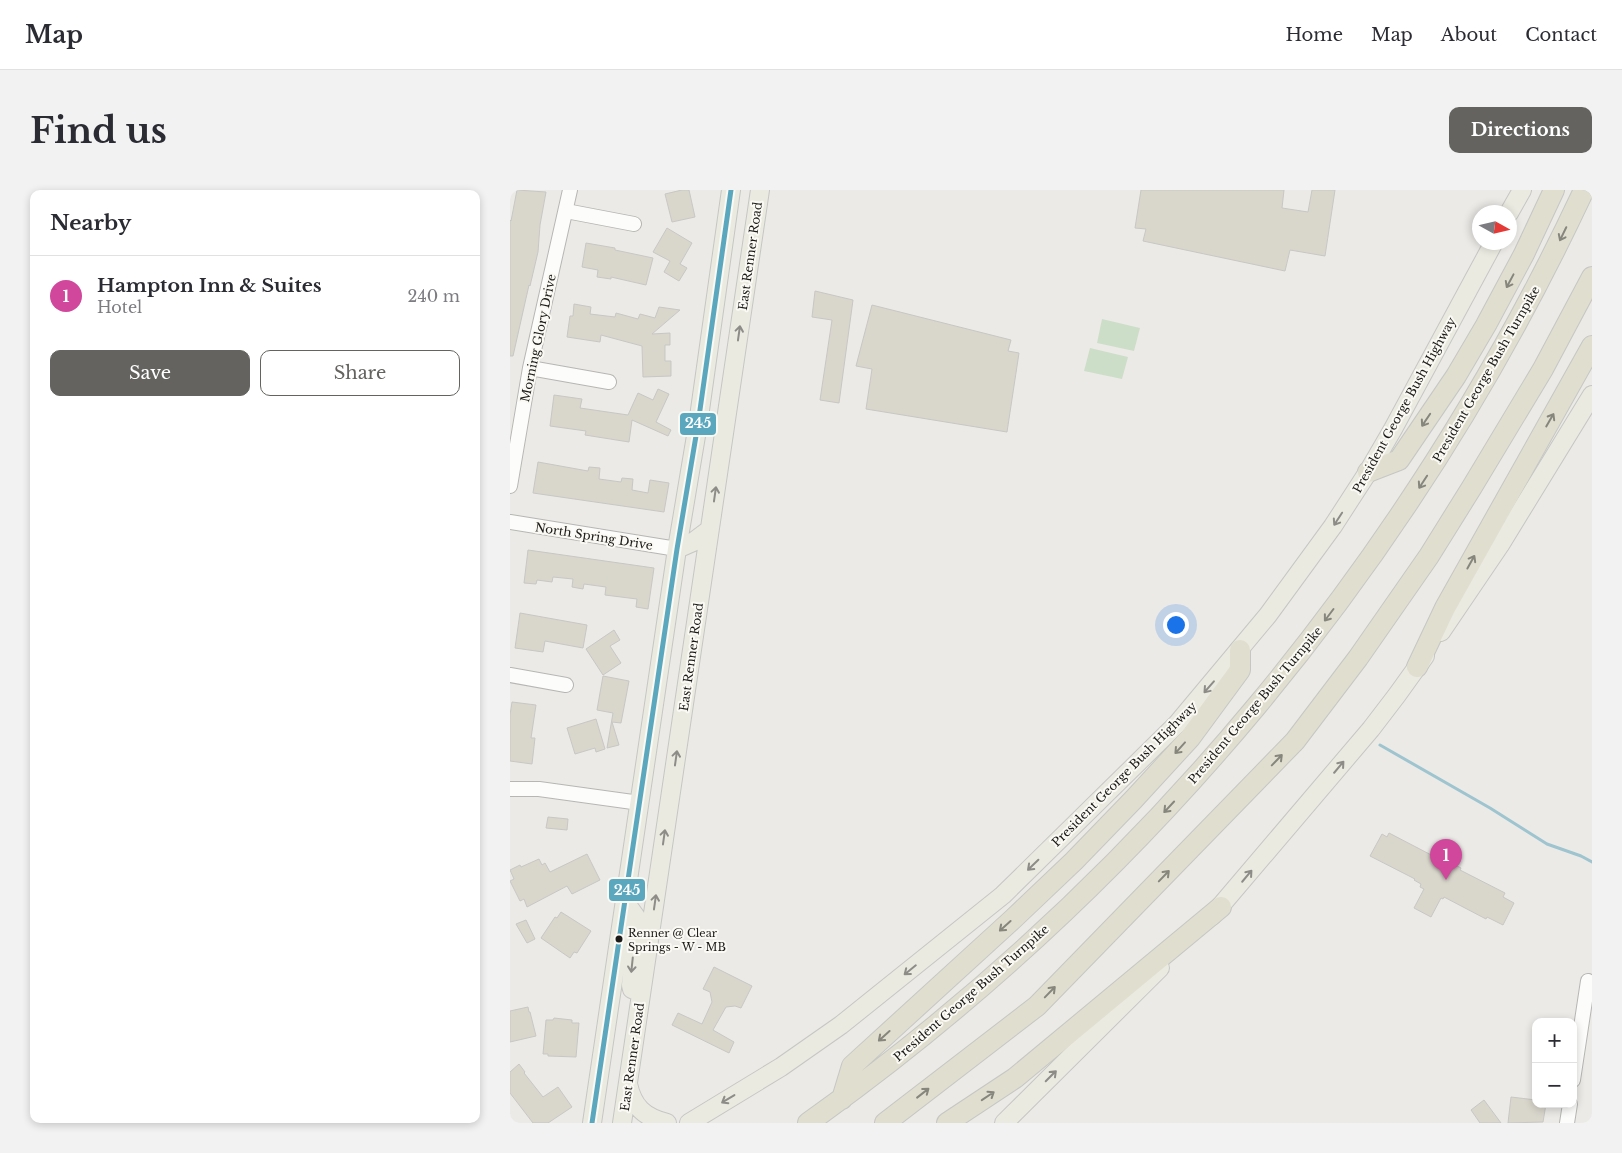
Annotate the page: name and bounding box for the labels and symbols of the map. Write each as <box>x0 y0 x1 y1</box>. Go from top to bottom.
street label: East Renner Road <box>735 201 765 311</box>
north arrow <box>1472 205 1517 250</box>
one-way arrow <box>1558 226 1567 241</box>
street label: Morning Glory Drive <box>517 273 559 403</box>
one-way arrow <box>1504 273 1514 288</box>
street label: President George Bush Turnpike <box>1429 283 1543 465</box>
street label: President George Bush Highway <box>1349 314 1459 496</box>
one-way arrow <box>734 325 744 341</box>
line badge: 245 <box>679 412 717 436</box>
one-way arrow <box>1421 413 1431 427</box>
one-way arrow <box>1545 413 1555 427</box>
text: 245 <box>685 414 711 432</box>
one-way arrow <box>1417 474 1427 488</box>
one-way arrow <box>710 486 720 502</box>
one-way arrow <box>1333 512 1343 526</box>
street label: North Spring Drive <box>534 519 654 553</box>
one-way arrow <box>1466 555 1476 569</box>
street label: East Renner Road <box>676 602 706 712</box>
one-way arrow <box>1324 608 1335 621</box>
your location <box>1163 612 1189 638</box>
street label: President George Bush Turnpike <box>1185 623 1325 787</box>
one-way arrow <box>1203 680 1214 693</box>
street label: President George Bush Highway <box>1048 698 1200 850</box>
one-way arrow <box>1174 742 1186 755</box>
one-way arrow <box>671 751 681 767</box>
one-way arrow <box>1271 753 1283 766</box>
one-way arrow <box>1334 761 1345 774</box>
one-way arrow <box>1163 800 1175 813</box>
one-way arrow <box>660 829 670 845</box>
pin: 1 <box>1430 839 1462 880</box>
one-way arrow <box>1027 859 1040 871</box>
one-way arrow <box>1241 869 1253 882</box>
one-way arrow <box>1158 870 1170 883</box>
line badge: 245 <box>608 878 646 902</box>
text: 245 <box>614 881 640 899</box>
one-way arrow <box>650 894 660 910</box>
one-way arrow <box>998 920 1011 932</box>
street label: President George Bush Turnpike <box>890 921 1052 1065</box>
place label: Renner @ Clear Springs - W - MB <box>628 926 726 954</box>
marker: Renner @ Clear Springs - W - MB <box>614 934 624 944</box>
one-way arrow <box>627 957 637 973</box>
one-way arrow <box>904 965 917 976</box>
one-way arrow <box>1044 987 1056 999</box>
street label: East Renner Road <box>617 1002 647 1112</box>
one-way arrow <box>878 1030 891 1042</box>
one-way arrow <box>1045 1070 1057 1082</box>
one-way arrow <box>916 1088 930 1098</box>
one-way arrow <box>980 1091 994 1101</box>
one-way arrow <box>722 1095 736 1105</box>

